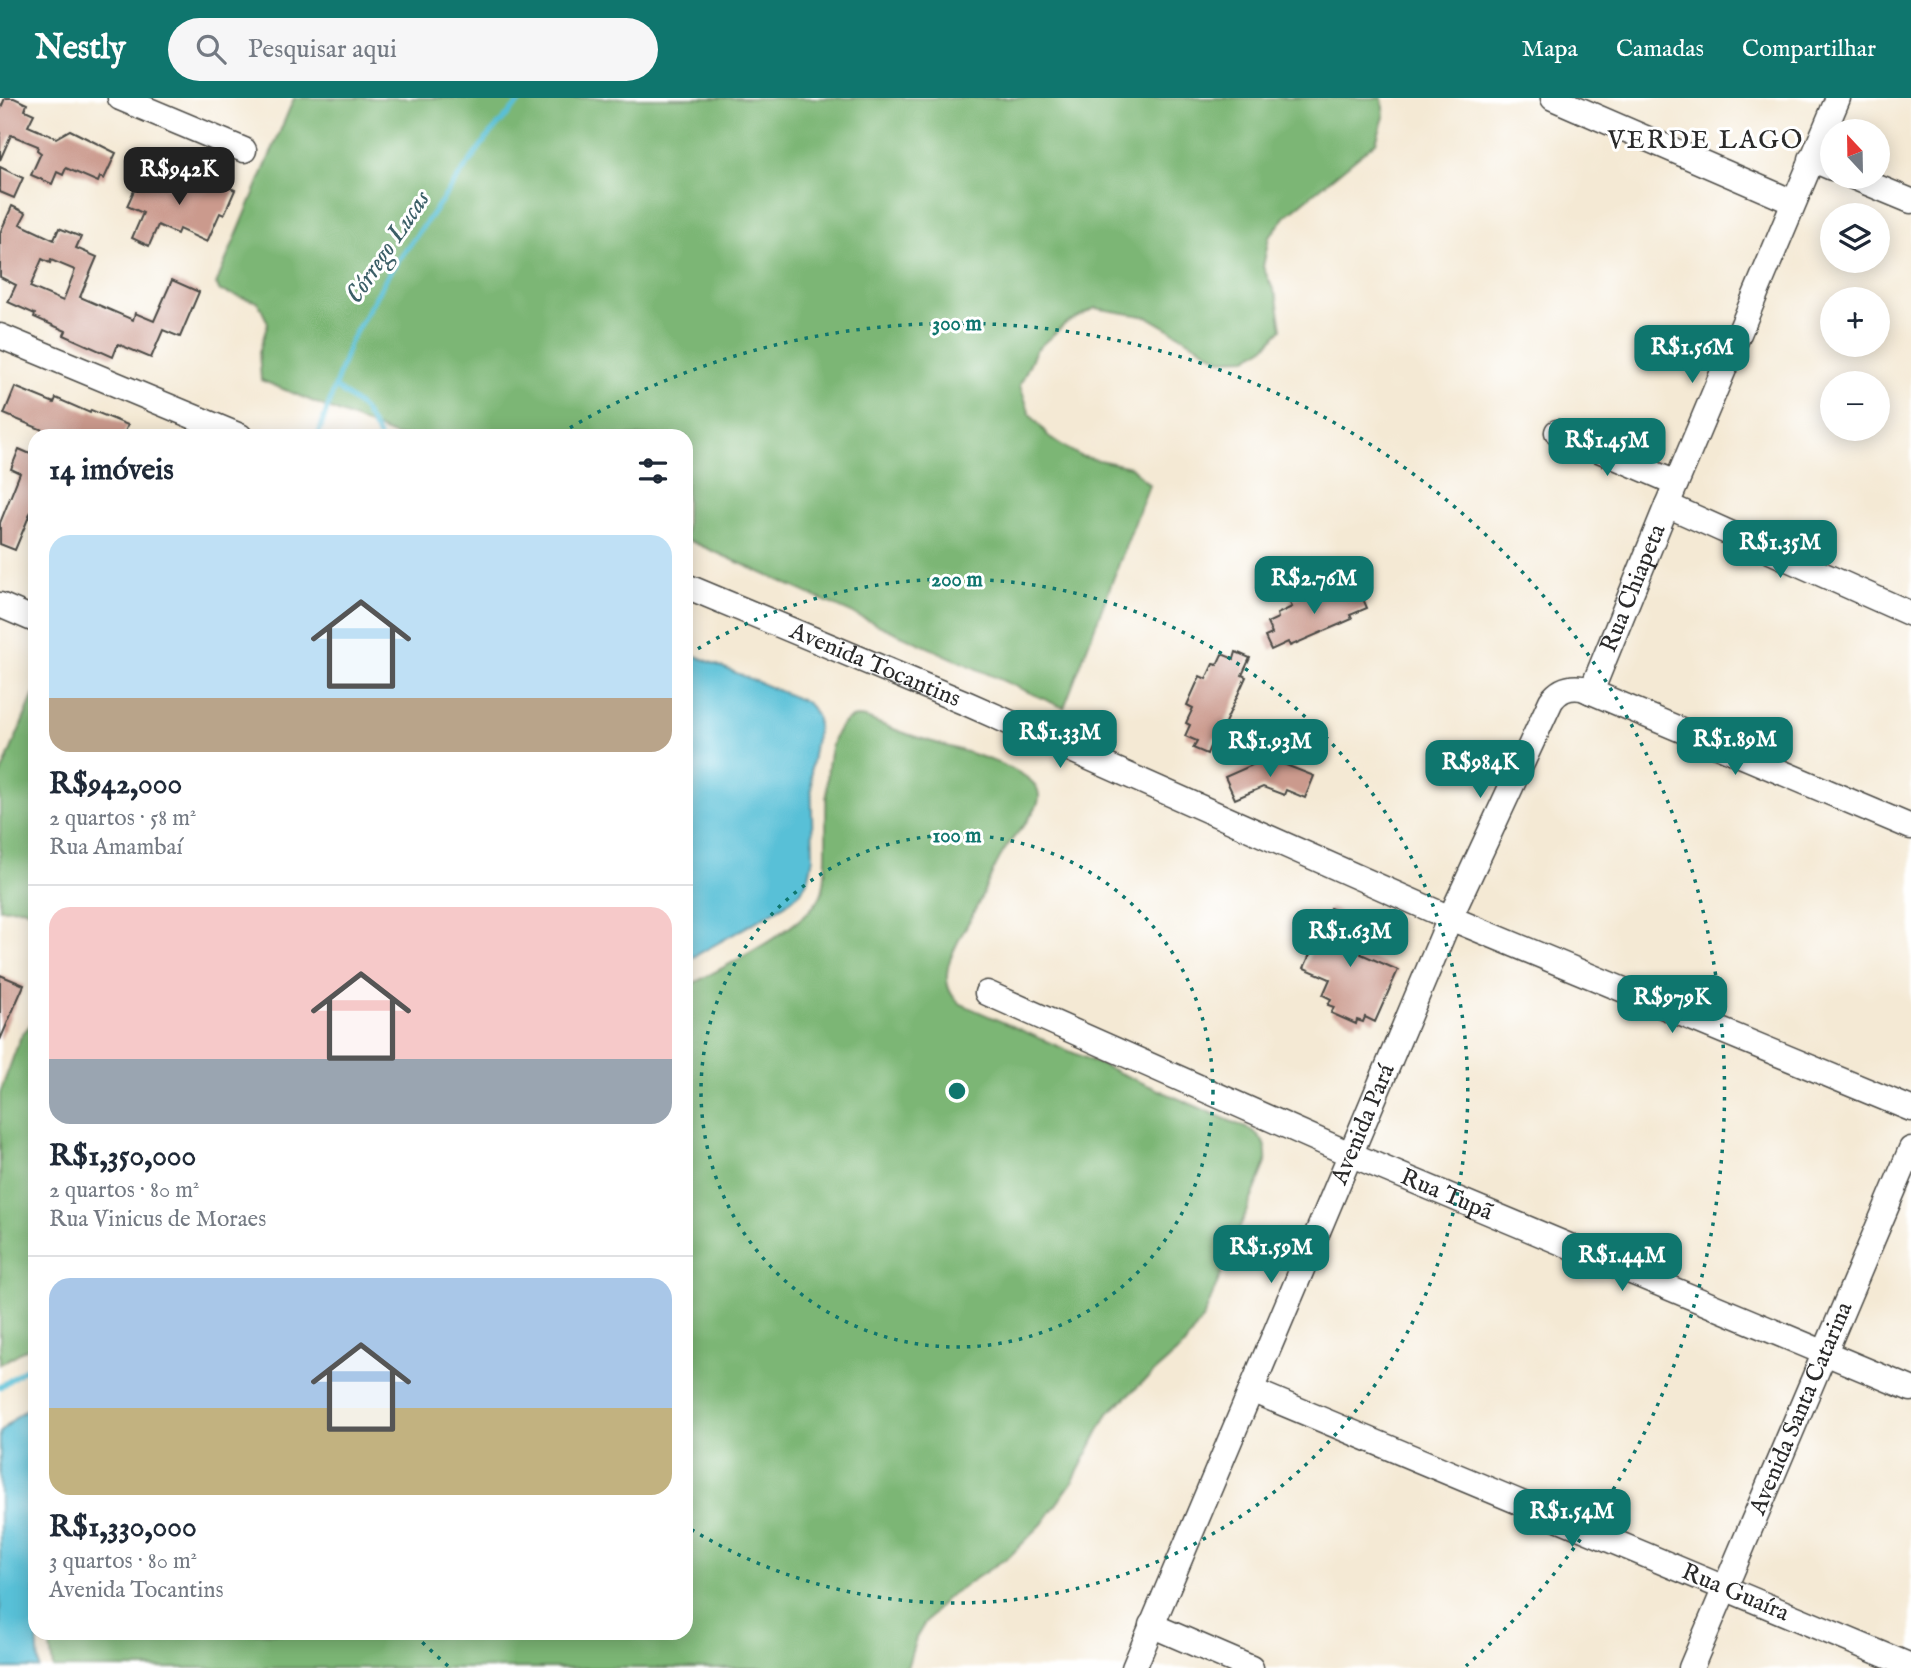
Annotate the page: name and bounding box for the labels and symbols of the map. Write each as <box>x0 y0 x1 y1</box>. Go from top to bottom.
north arrow <box>1820 119 1890 189</box>
district label: VERDE LAGO <box>1607 124 1804 157</box>
pin: R$942K <box>122 148 236 207</box>
water label: Córrego Lucas <box>338 184 439 310</box>
text: 300 m <box>932 311 982 338</box>
pin: R$1.56M <box>1627 326 1757 385</box>
pin: R$1.45M <box>1542 418 1672 478</box>
street label: Rua Chiapeta <box>1593 519 1673 657</box>
pin: R$1.35M <box>1715 520 1845 580</box>
pin: R$2.76M <box>1249 556 1379 616</box>
text: 200 m <box>931 567 983 594</box>
street label: Avenida Tocantins <box>784 615 965 715</box>
pin: R$1.33M <box>995 710 1125 770</box>
pin: R$1.89M <box>1670 718 1800 777</box>
pin: R$1.93M <box>1205 720 1335 779</box>
pin: R$984K <box>1423 740 1537 800</box>
text: 100 m <box>932 823 982 850</box>
pin: R$1.63M <box>1285 910 1415 969</box>
pin: R$979K <box>1615 976 1729 1035</box>
street label: Avenida Pará <box>1324 1059 1402 1190</box>
centre of rings <box>945 1079 969 1103</box>
street label: Rua Tupã <box>1396 1162 1498 1228</box>
pin: R$1.59M <box>1206 1226 1336 1285</box>
pin: R$1.44M <box>1557 1234 1687 1293</box>
street label: Avenida Santa Catarina <box>1742 1296 1860 1521</box>
pin: R$1.54M <box>1507 1490 1637 1549</box>
street label: Rua Guaíra <box>1677 1556 1794 1629</box>

